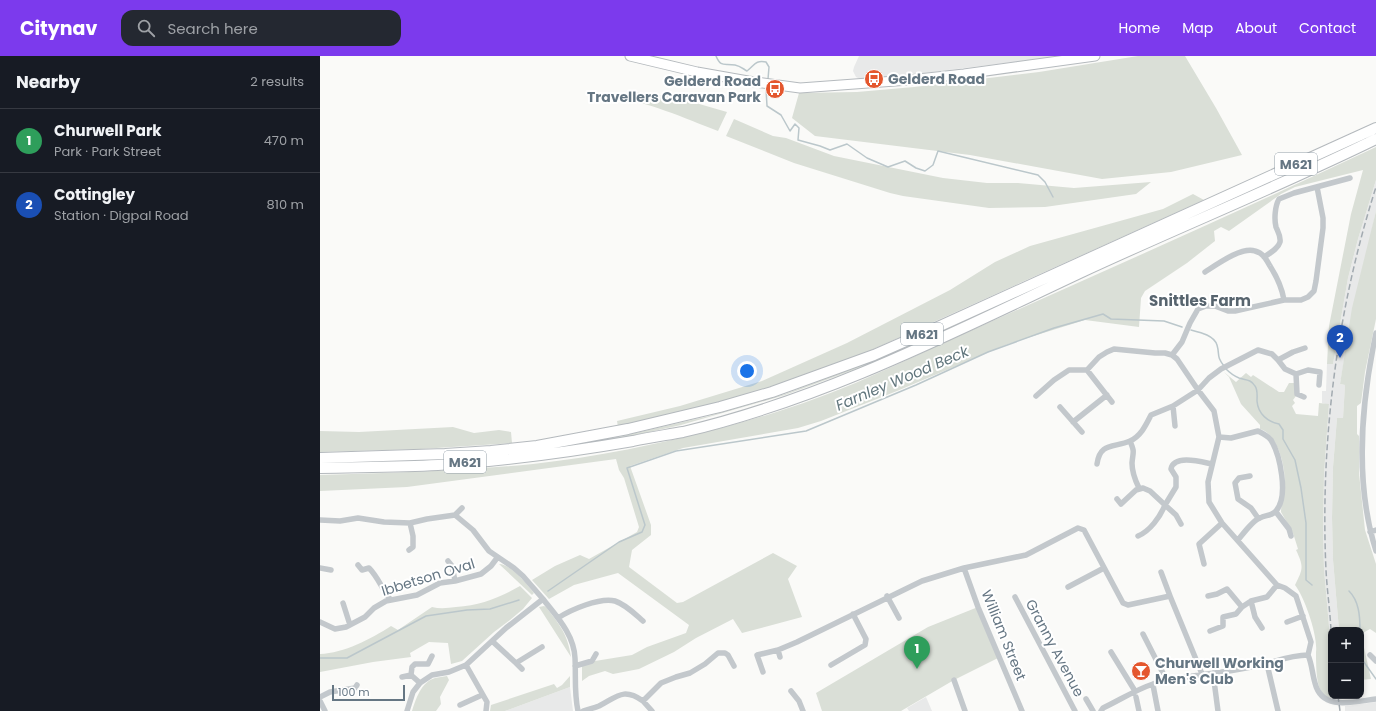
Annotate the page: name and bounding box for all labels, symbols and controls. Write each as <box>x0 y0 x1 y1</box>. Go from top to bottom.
search box <box>121 10 401 46</box>
text: Citynav <box>20 15 97 42</box>
icon: search <box>135 17 157 39</box>
text: Search here <box>167 18 258 39</box>
text: Home <box>1118 18 1160 38</box>
text: Map <box>1182 18 1213 38</box>
text: About <box>1235 18 1277 38</box>
text: Contact <box>1299 18 1356 38</box>
bus stop icon: Gelderd Road <box>863 68 885 90</box>
place label: Gelderd Road <box>888 69 985 89</box>
text: Nearby <box>16 70 80 94</box>
place label: Gelderd Road Travellers Caravan Park <box>587 71 761 107</box>
text: 2 results <box>250 72 304 91</box>
bus stop icon: Gelderd Road Travellers Caravan Park <box>764 78 786 100</box>
text: Churwell Park <box>54 120 162 141</box>
text: 1 <box>27 131 31 150</box>
text: 470 m <box>264 131 304 150</box>
text: Park · Park Street <box>54 142 161 161</box>
road number: M621 <box>1275 153 1317 175</box>
text: Cottingley <box>54 184 135 205</box>
text: 2 <box>25 195 33 214</box>
text: 810 m <box>267 195 304 214</box>
text: Station · Digpal Road <box>54 206 189 225</box>
district label: Snittles Farm <box>1149 290 1251 311</box>
road number: M621 <box>901 323 943 345</box>
pin: 2 <box>1327 325 1353 358</box>
water label: Farnley Wood Beck <box>832 340 973 416</box>
your location <box>737 361 757 381</box>
road number: M621 <box>444 451 486 473</box>
street label: Ibbetson Oval <box>379 553 477 601</box>
street label: William Street <box>977 587 1031 683</box>
street label: Granny Avenue <box>1021 596 1089 701</box>
map controls <box>1328 627 1364 699</box>
button: + <box>1328 627 1364 663</box>
pin: 1 <box>904 636 930 669</box>
place label: Churwell Working Men's Club <box>1155 653 1284 689</box>
bar icon: Churwell Working Men's Club <box>1130 660 1152 682</box>
button: − <box>1328 663 1364 699</box>
scale bar <box>332 683 405 702</box>
text: 100 m <box>338 684 370 700</box>

